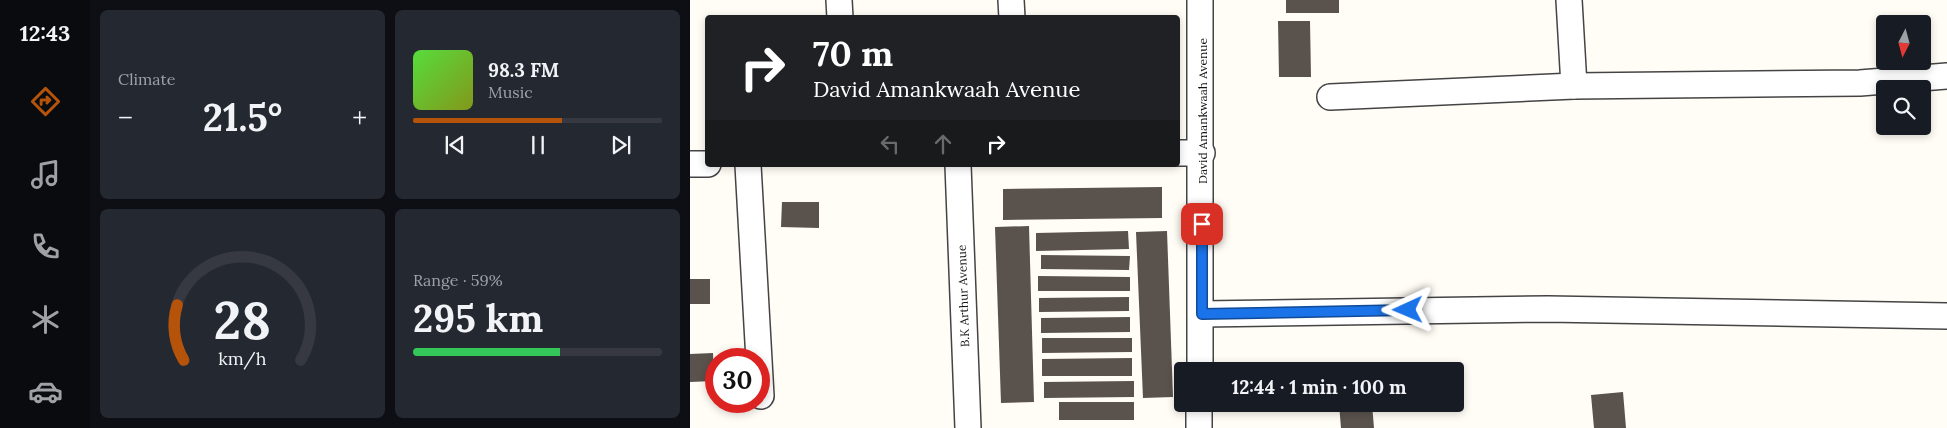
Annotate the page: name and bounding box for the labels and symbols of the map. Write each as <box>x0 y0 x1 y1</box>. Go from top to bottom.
north arrow <box>1876 15 1931 70</box>
street label: David Amankwaah Avenue <box>1195 38 1210 184</box>
pin <box>1181 203 1223 245</box>
street label: B.K Arthur Avenue <box>954 244 972 348</box>
position arrow <box>1381 283 1433 335</box>
speed limit sign: 30 <box>705 348 770 413</box>

